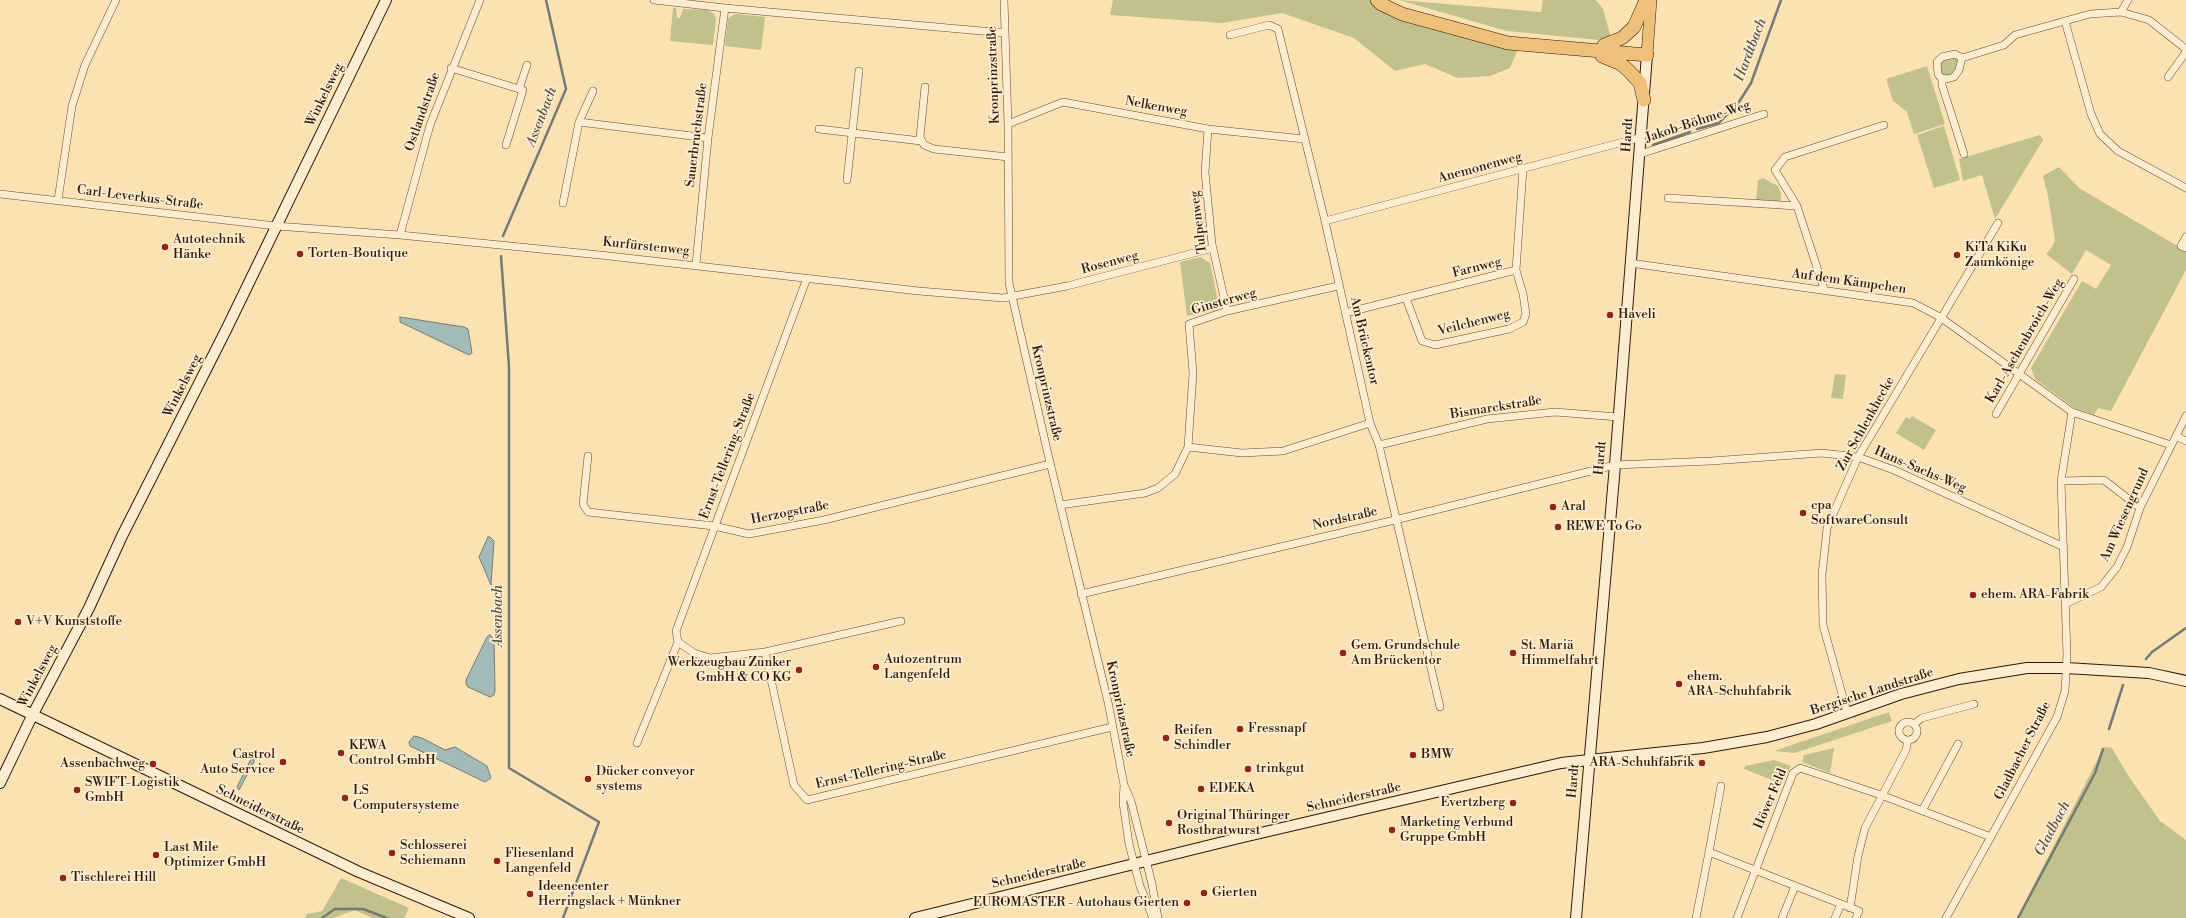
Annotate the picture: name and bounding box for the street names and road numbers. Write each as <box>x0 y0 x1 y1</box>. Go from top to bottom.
street label: Kronprinzstraße <box>984 26 1004 124</box>
street label: Winkelsweg <box>303 61 347 129</box>
street label: Ostlandstraße <box>402 70 444 154</box>
street label: Sauerbruchstraße <box>683 82 711 188</box>
street label: Nelkenweg <box>1124 94 1188 120</box>
street label: Jakob-Böhme-Weg <box>1644 98 1752 146</box>
street label: Hardt <box>1619 117 1637 153</box>
street label: Anemonenweg <box>1436 149 1524 187</box>
street label: Carl-Leverkus-Straße <box>76 183 204 213</box>
street label: Tulpenweg <box>1187 190 1211 254</box>
street label: Kurfürstenweg <box>602 235 690 259</box>
street label: Rosenweg <box>1080 248 1140 278</box>
street label: Farnweg <box>1451 254 1503 282</box>
street label: Auf dem Kämpchen <box>1791 266 1907 298</box>
street label: Karl-Aschenbroich-Weg <box>1983 276 2067 406</box>
street label: Ginsterweg <box>1190 285 1258 319</box>
street label: Am Brückentor <box>1346 295 1382 387</box>
street label: Veilchenweg <box>1436 307 1512 339</box>
street label: Kronprinzstraße <box>1027 343 1065 443</box>
street label: Winkelsweg <box>160 352 206 420</box>
street label: Zur Schlenkhecke <box>1834 374 1898 474</box>
street label: Ernst-Tellering-Straße <box>697 391 759 521</box>
street label: Bismarckstraße <box>1449 393 1543 423</box>
street label: Hardt <box>1592 440 1610 476</box>
street label: Hans-Sachs-Weg <box>1872 444 1968 496</box>
street label: Am Wiesengrund <box>2097 466 2153 564</box>
street label: Herzogstraße <box>750 498 830 528</box>
street label: Nordstraße <box>1311 504 1379 534</box>
street label: Winkelsweg <box>15 642 61 710</box>
street label: Kronprinzstraße <box>1102 659 1138 759</box>
street label: Bergische Landstraße <box>1809 665 1935 719</box>
street label: Gladbacher Straße <box>1991 699 2055 803</box>
street label: Ernst-Tellering-Straße <box>814 747 948 793</box>
street label: Hardt <box>1565 763 1583 799</box>
street label: Höver Feld <box>1751 766 1791 832</box>
street label: Schneiderstraße <box>1305 780 1403 816</box>
street label: Schneiderstraße <box>213 782 307 838</box>
street label: Schneiderstraße <box>990 856 1088 892</box>

